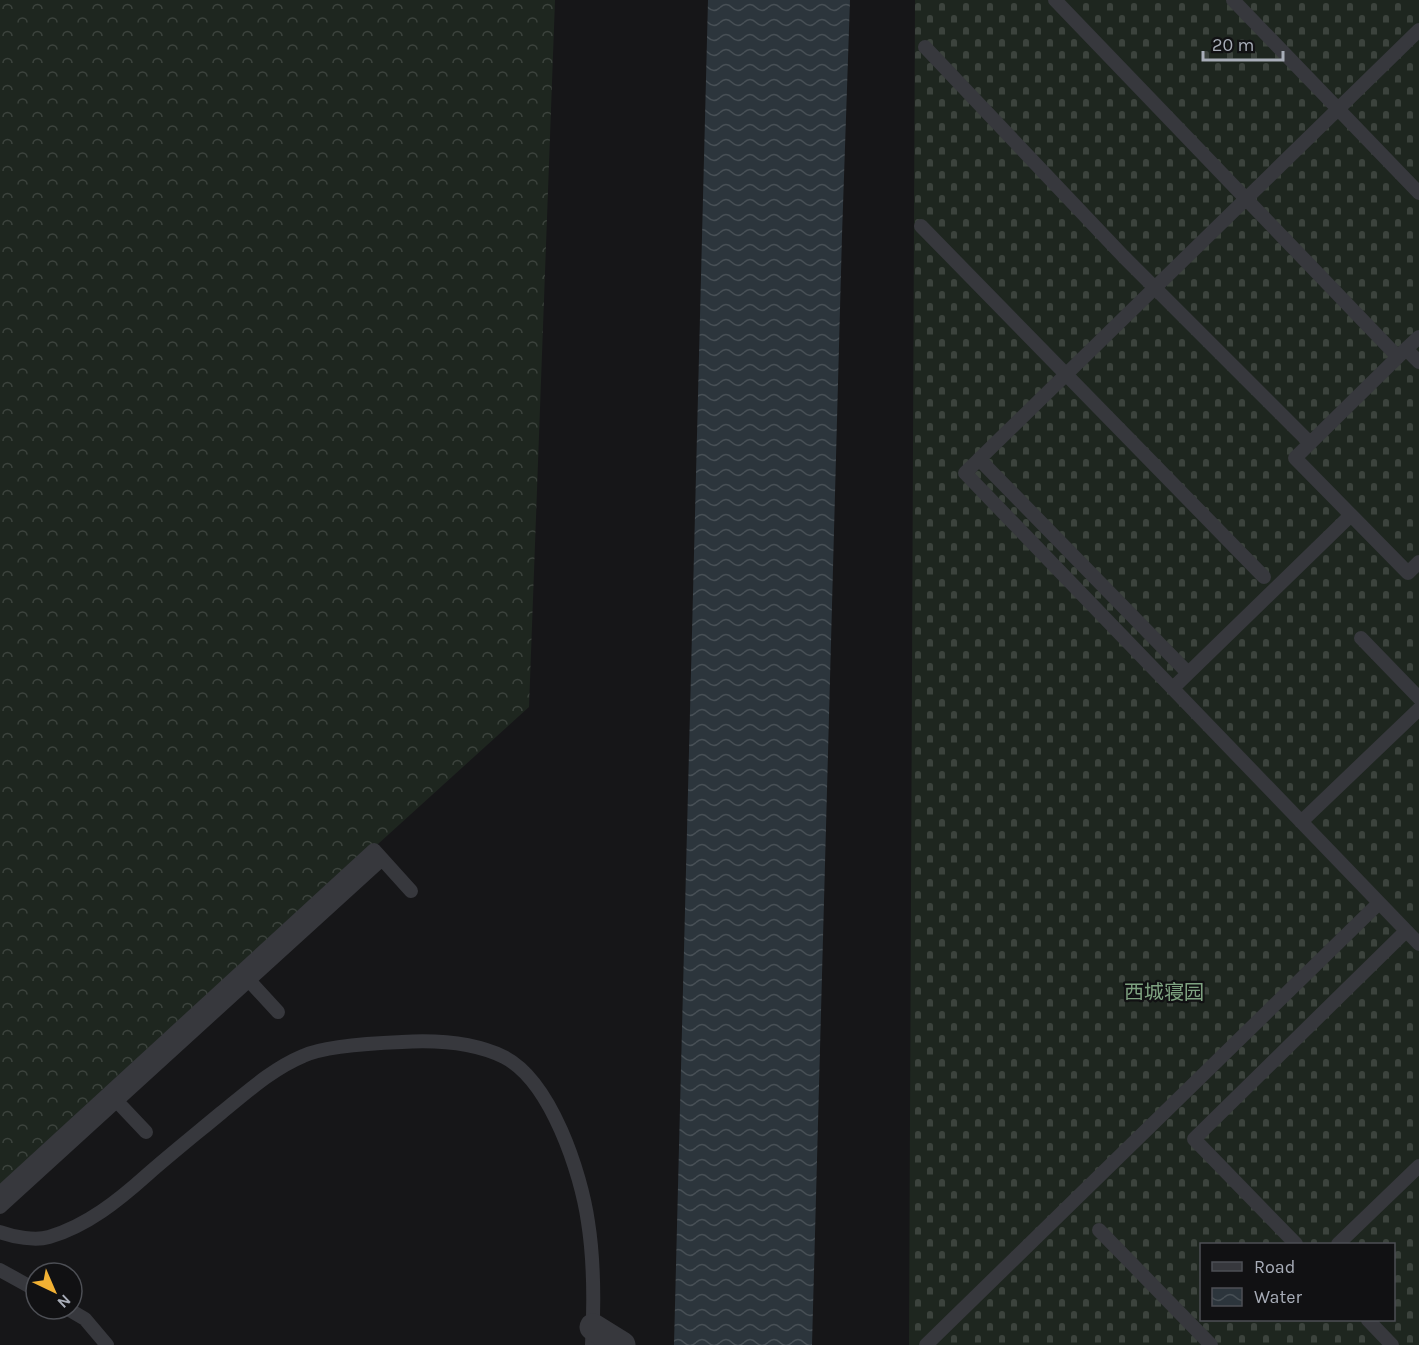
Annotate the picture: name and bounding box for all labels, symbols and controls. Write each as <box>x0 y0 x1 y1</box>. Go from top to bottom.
scale bar <box>1203 24 1282 62</box>
text: 20 m <box>1212 34 1254 56</box>
park label: 西城寝园 <box>1124 981 1204 1004</box>
legend <box>1200 1243 1395 1321</box>
text: Road <box>1254 1256 1295 1278</box>
north arrow <box>24 1261 84 1321</box>
text: Water <box>1254 1286 1302 1308</box>
text: N <box>53 1291 75 1312</box>

